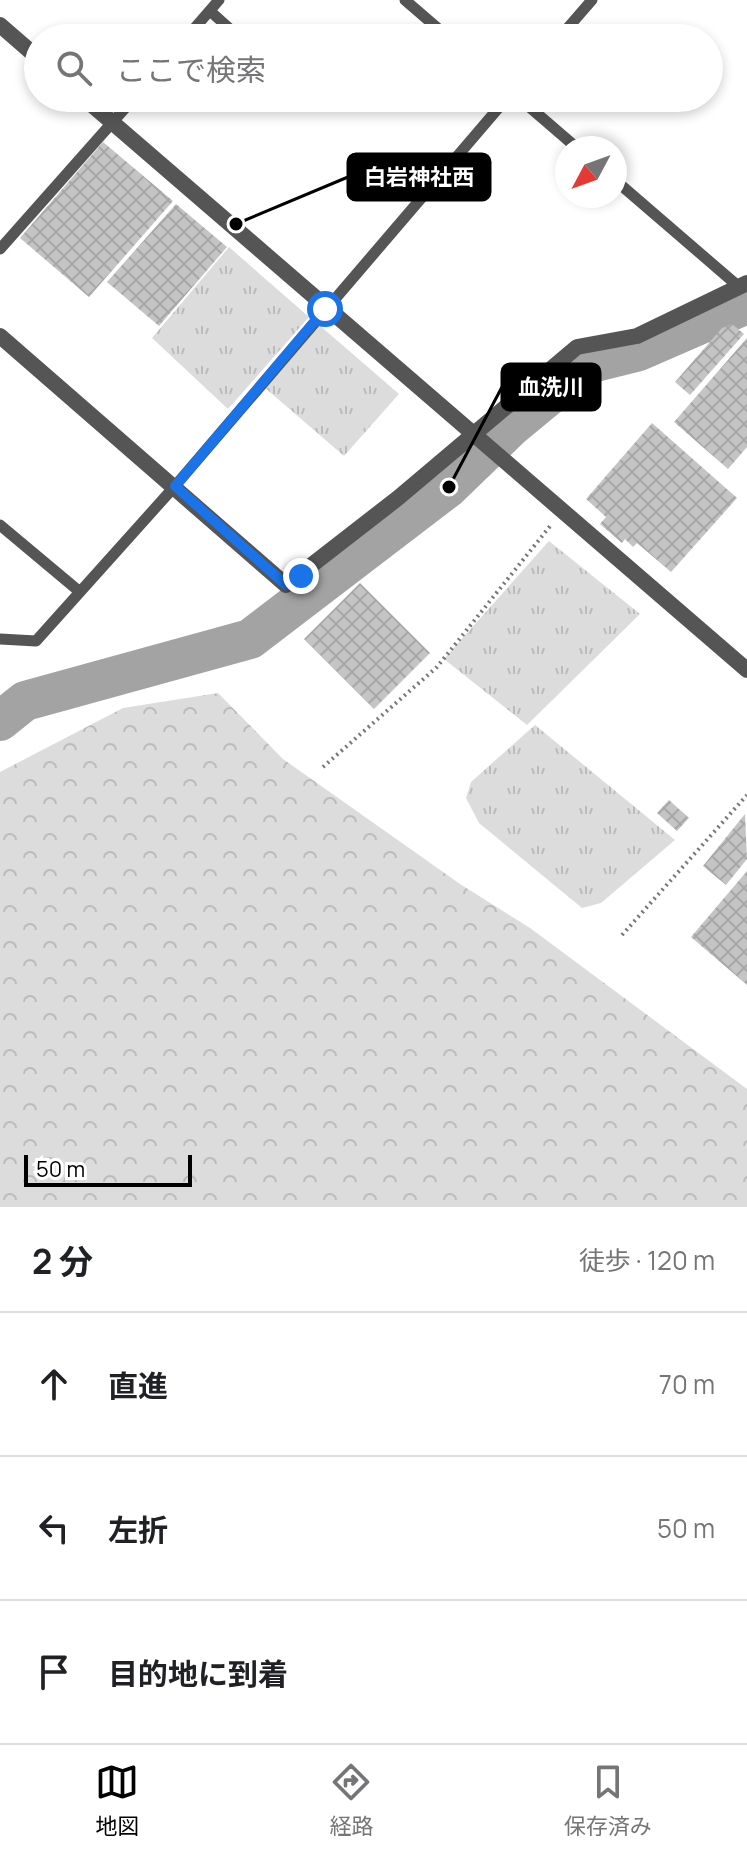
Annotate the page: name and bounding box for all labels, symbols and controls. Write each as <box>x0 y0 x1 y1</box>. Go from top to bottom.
search box <box>24 24 723 112</box>
icon: search <box>52 46 96 90</box>
text: ここで検索 <box>116 49 266 90</box>
north arrow <box>555 136 627 208</box>
callout: 白岩神社西 <box>348 154 490 200</box>
text: 白岩神社西 <box>364 162 474 192</box>
route start <box>307 291 343 327</box>
callout: 血洗川 <box>502 364 600 410</box>
text: 血洗川 <box>518 372 584 402</box>
route end <box>283 558 319 594</box>
scale bar <box>24 1151 192 1187</box>
text: 50 m <box>36 1154 85 1184</box>
text: 2 分 <box>32 1238 93 1284</box>
text: 徒歩 · 120 m <box>579 1242 715 1278</box>
icon: ahead <box>32 1362 76 1406</box>
text: 直進 <box>108 1365 168 1406</box>
text: 70 m <box>659 1366 715 1402</box>
icon: left <box>32 1506 76 1550</box>
text: 左折 <box>108 1509 168 1550</box>
text: 50 m <box>657 1510 715 1546</box>
icon: arrive <box>32 1650 76 1694</box>
text: 目的地に到着 <box>108 1653 288 1694</box>
tab: 地図 <box>95 1760 139 1841</box>
tab: 経路 <box>329 1760 374 1841</box>
tab: 保存済み <box>564 1760 652 1841</box>

